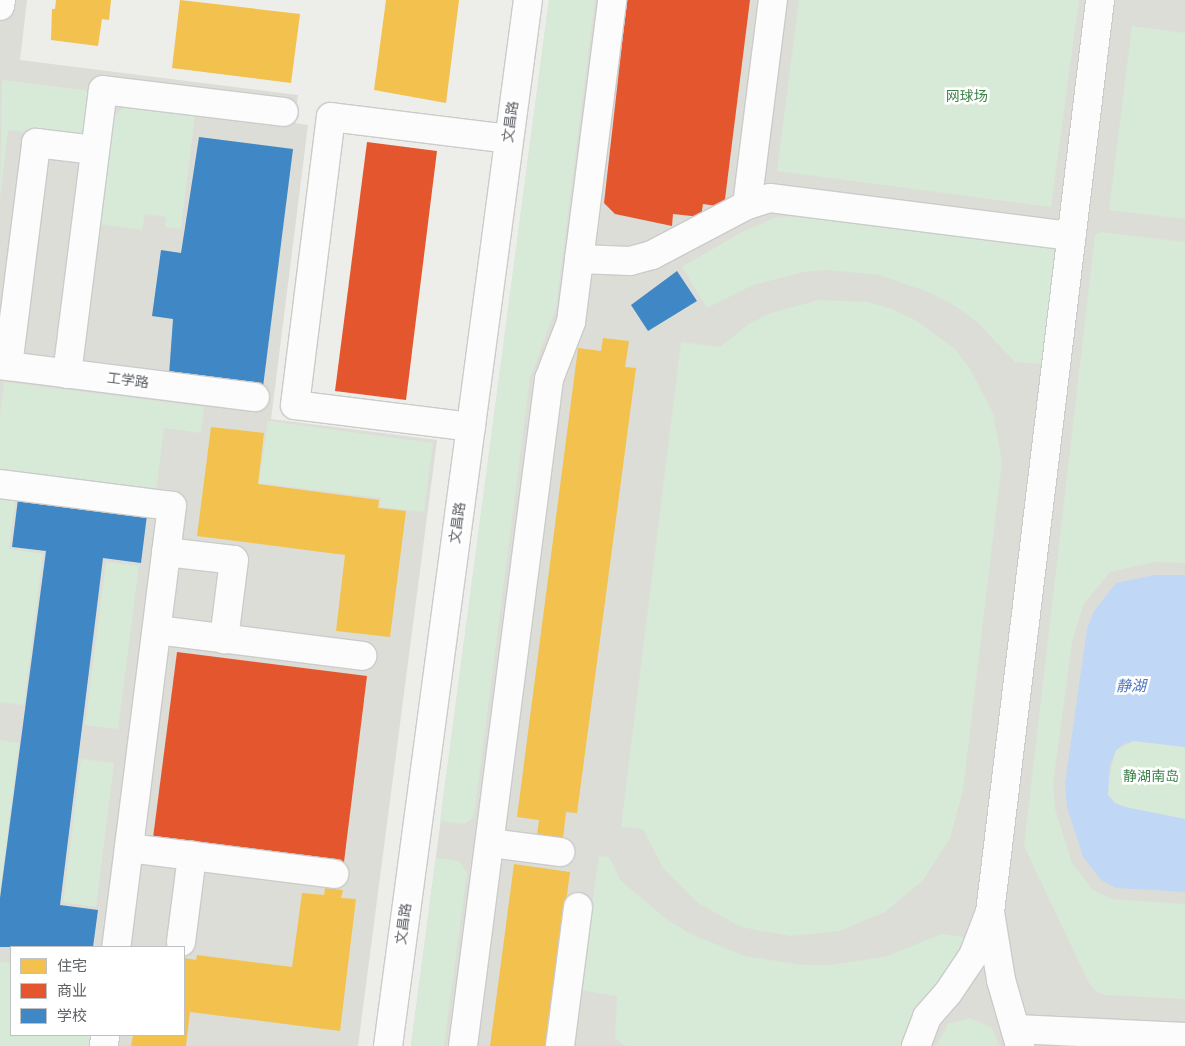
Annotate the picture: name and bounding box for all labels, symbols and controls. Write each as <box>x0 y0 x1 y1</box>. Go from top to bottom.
park label: 网球场 <box>946 89 988 105</box>
street label: 文昌路 <box>500 100 522 144</box>
street label: 工学路 <box>106 370 150 392</box>
street label: 文昌路 <box>447 501 469 545</box>
water label: 静湖 <box>1116 678 1146 696</box>
park label: 静湖南岛 <box>1123 769 1179 785</box>
street label: 文昌路 <box>393 902 415 946</box>
legend <box>10 946 185 1036</box>
text: 住宅 <box>57 956 87 977</box>
text: 商业 <box>57 981 87 1002</box>
text: 学校 <box>57 1006 87 1027</box>

